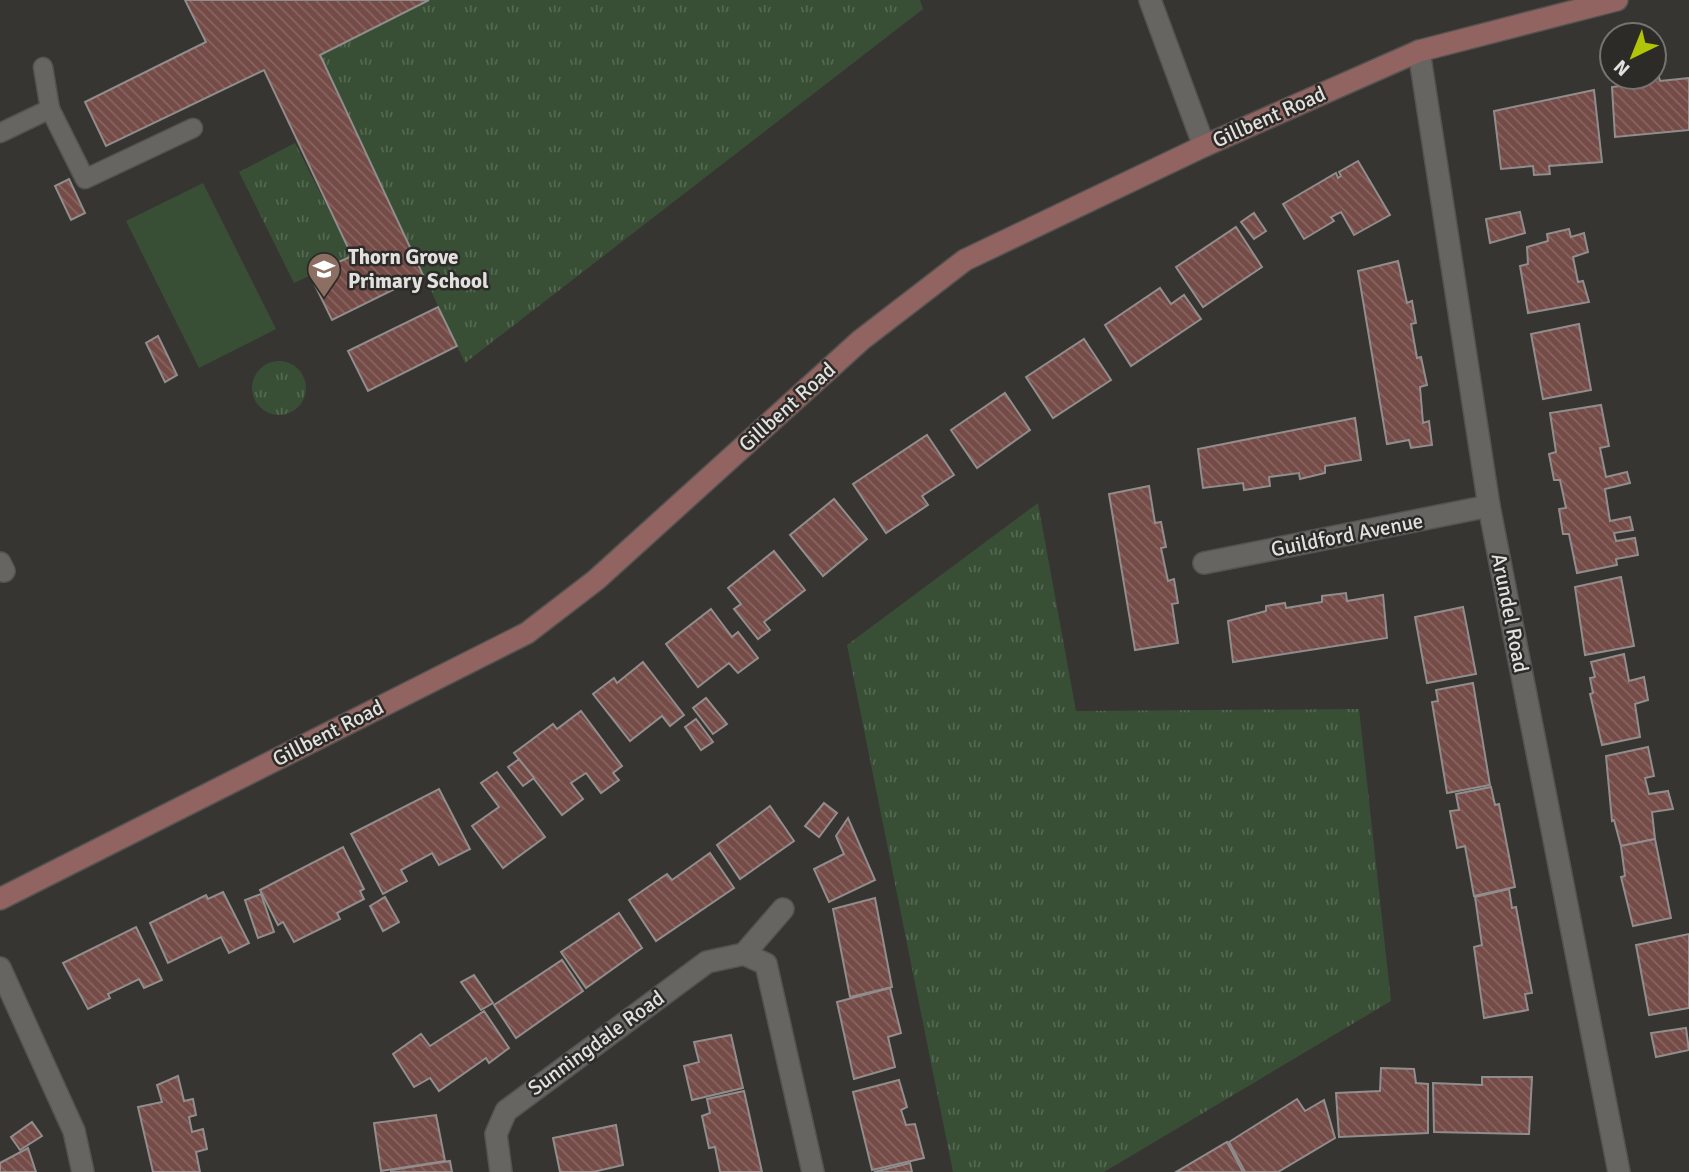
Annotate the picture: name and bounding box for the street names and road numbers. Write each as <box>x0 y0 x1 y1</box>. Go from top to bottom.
street label: Gillbent Road <box>1208 80 1330 154</box>
street label: Gillbent Road <box>733 357 841 457</box>
street label: Guildford Avenue <box>1269 507 1425 563</box>
street label: Arundel Road <box>1486 551 1534 675</box>
street label: Gillbent Road <box>268 694 388 772</box>
street label: Sunningdale Road <box>523 985 669 1101</box>

